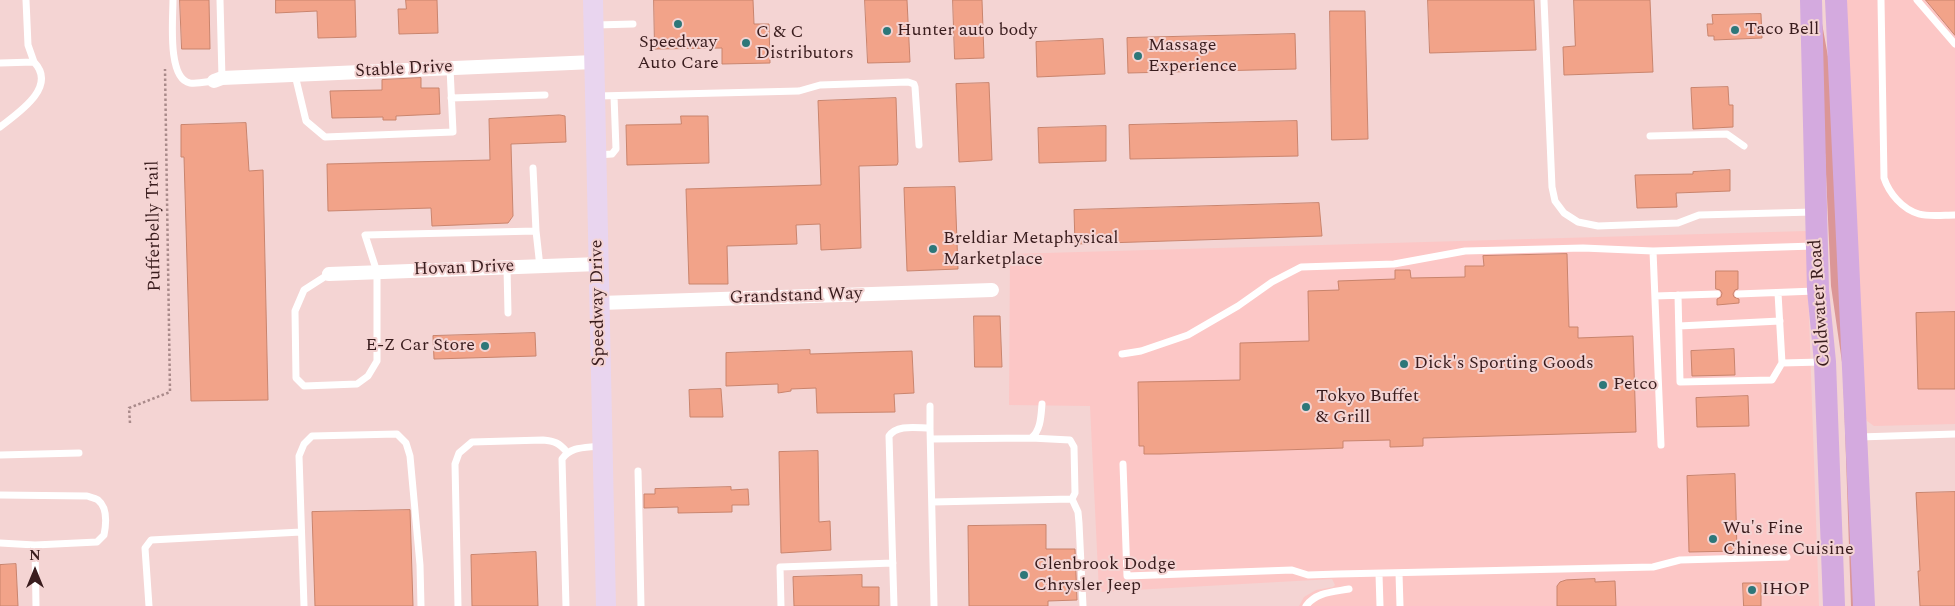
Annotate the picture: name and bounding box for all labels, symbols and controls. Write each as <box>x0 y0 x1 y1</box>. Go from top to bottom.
marker: Speedway Auto Care <box>672 18 684 30</box>
place label: Taco Bell <box>1745 19 1819 41</box>
place label: Hunter auto body <box>897 20 1037 42</box>
place label: C & C Distributors <box>756 22 854 64</box>
marker: Taco Bell <box>1729 24 1741 36</box>
marker: Hunter auto body <box>881 25 893 37</box>
place label: Speedway Auto Care <box>637 32 719 74</box>
place label: Massage Experience <box>1148 35 1237 78</box>
marker: C & C Distributors <box>740 37 752 49</box>
marker: Massage Experience <box>1132 50 1144 62</box>
street label: Stable Drive <box>355 57 453 83</box>
street label: Pufferbelly Trail <box>143 160 167 292</box>
place label: Breldiar Metaphysical Marketplace <box>943 228 1118 270</box>
street label: Speedway Drive <box>587 239 611 367</box>
street label: Coldwater Road <box>1806 239 1836 367</box>
marker: Breldiar Metaphysical Marketplace <box>927 243 939 255</box>
street label: Hovan Drive <box>413 256 515 282</box>
street label: Grandstand Way <box>729 284 863 310</box>
place label: E-Z Car Store <box>366 335 475 357</box>
marker: E-Z Car Store <box>479 340 491 352</box>
place label: Dick's Sporting Goods <box>1414 353 1594 375</box>
marker: Dick's Sporting Goods <box>1398 358 1410 370</box>
place label: Petco <box>1613 374 1658 396</box>
marker: Petco <box>1597 379 1609 391</box>
place label: Tokyo Buffet & Grill <box>1316 386 1419 428</box>
marker: Tokyo Buffet & Grill <box>1300 401 1312 413</box>
place label: Wu's Fine Chinese Cuisine <box>1723 518 1854 560</box>
marker: Wu's Fine Chinese Cuisine <box>1707 533 1719 545</box>
text: N <box>29 545 41 566</box>
north arrow <box>10 546 60 596</box>
place label: Glenbrook Dodge Chrysler Jeep <box>1034 554 1176 596</box>
marker: Glenbrook Dodge Chrysler Jeep <box>1018 569 1030 581</box>
place label: IHOP <box>1762 579 1810 601</box>
marker: IHOP <box>1746 584 1758 596</box>

